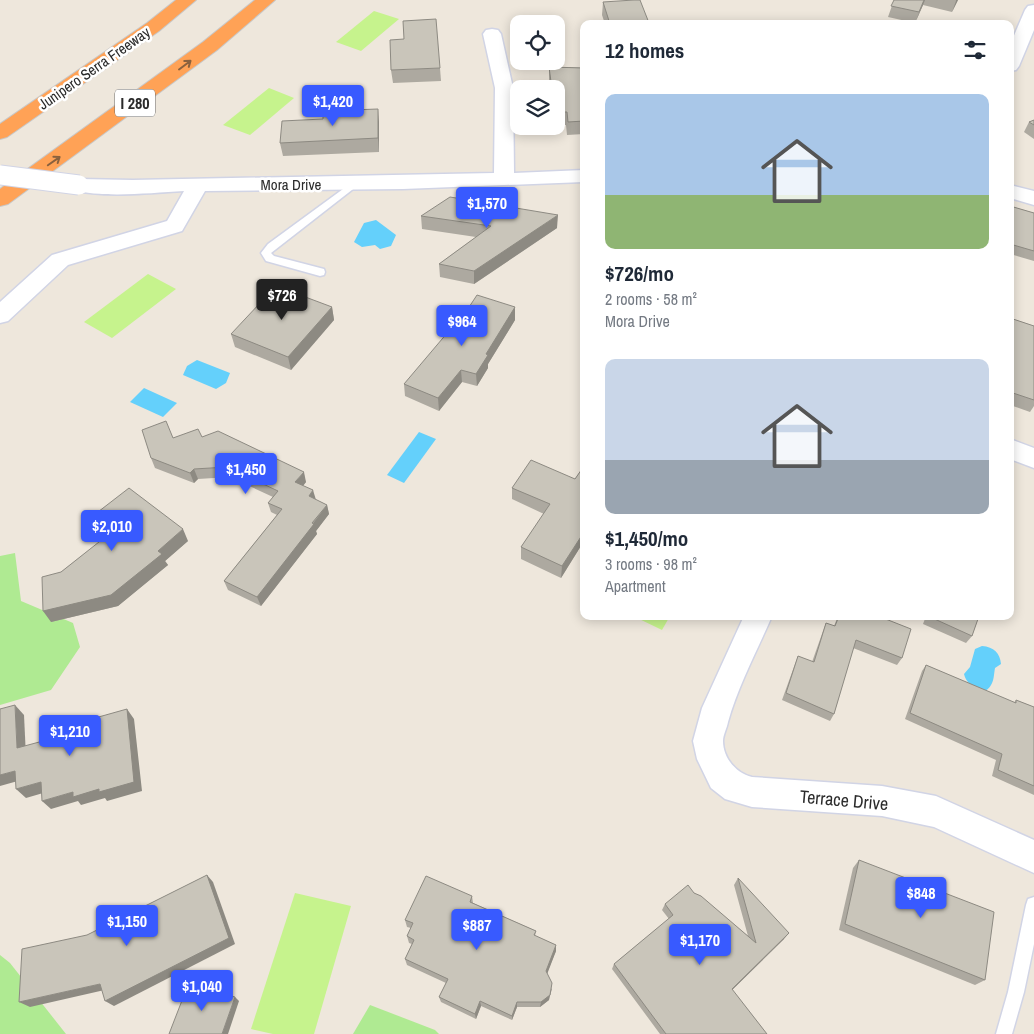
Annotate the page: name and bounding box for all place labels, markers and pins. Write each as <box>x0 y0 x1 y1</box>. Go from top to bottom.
pin: $1,420 <box>292 84 374 127</box>
pin: $1,570 <box>446 186 528 229</box>
pin: $726 <box>252 278 312 321</box>
pin: $964 <box>432 304 492 347</box>
pin: $1,450 <box>205 452 287 495</box>
pin: $2,010 <box>71 510 153 552</box>
pin: $1,210 <box>29 714 111 757</box>
pin: $848 <box>891 876 951 919</box>
pin: $1,150 <box>86 904 168 947</box>
pin: $887 <box>447 908 507 951</box>
pin: $1,170 <box>659 924 741 966</box>
pin: $1,040 <box>161 970 243 1012</box>

